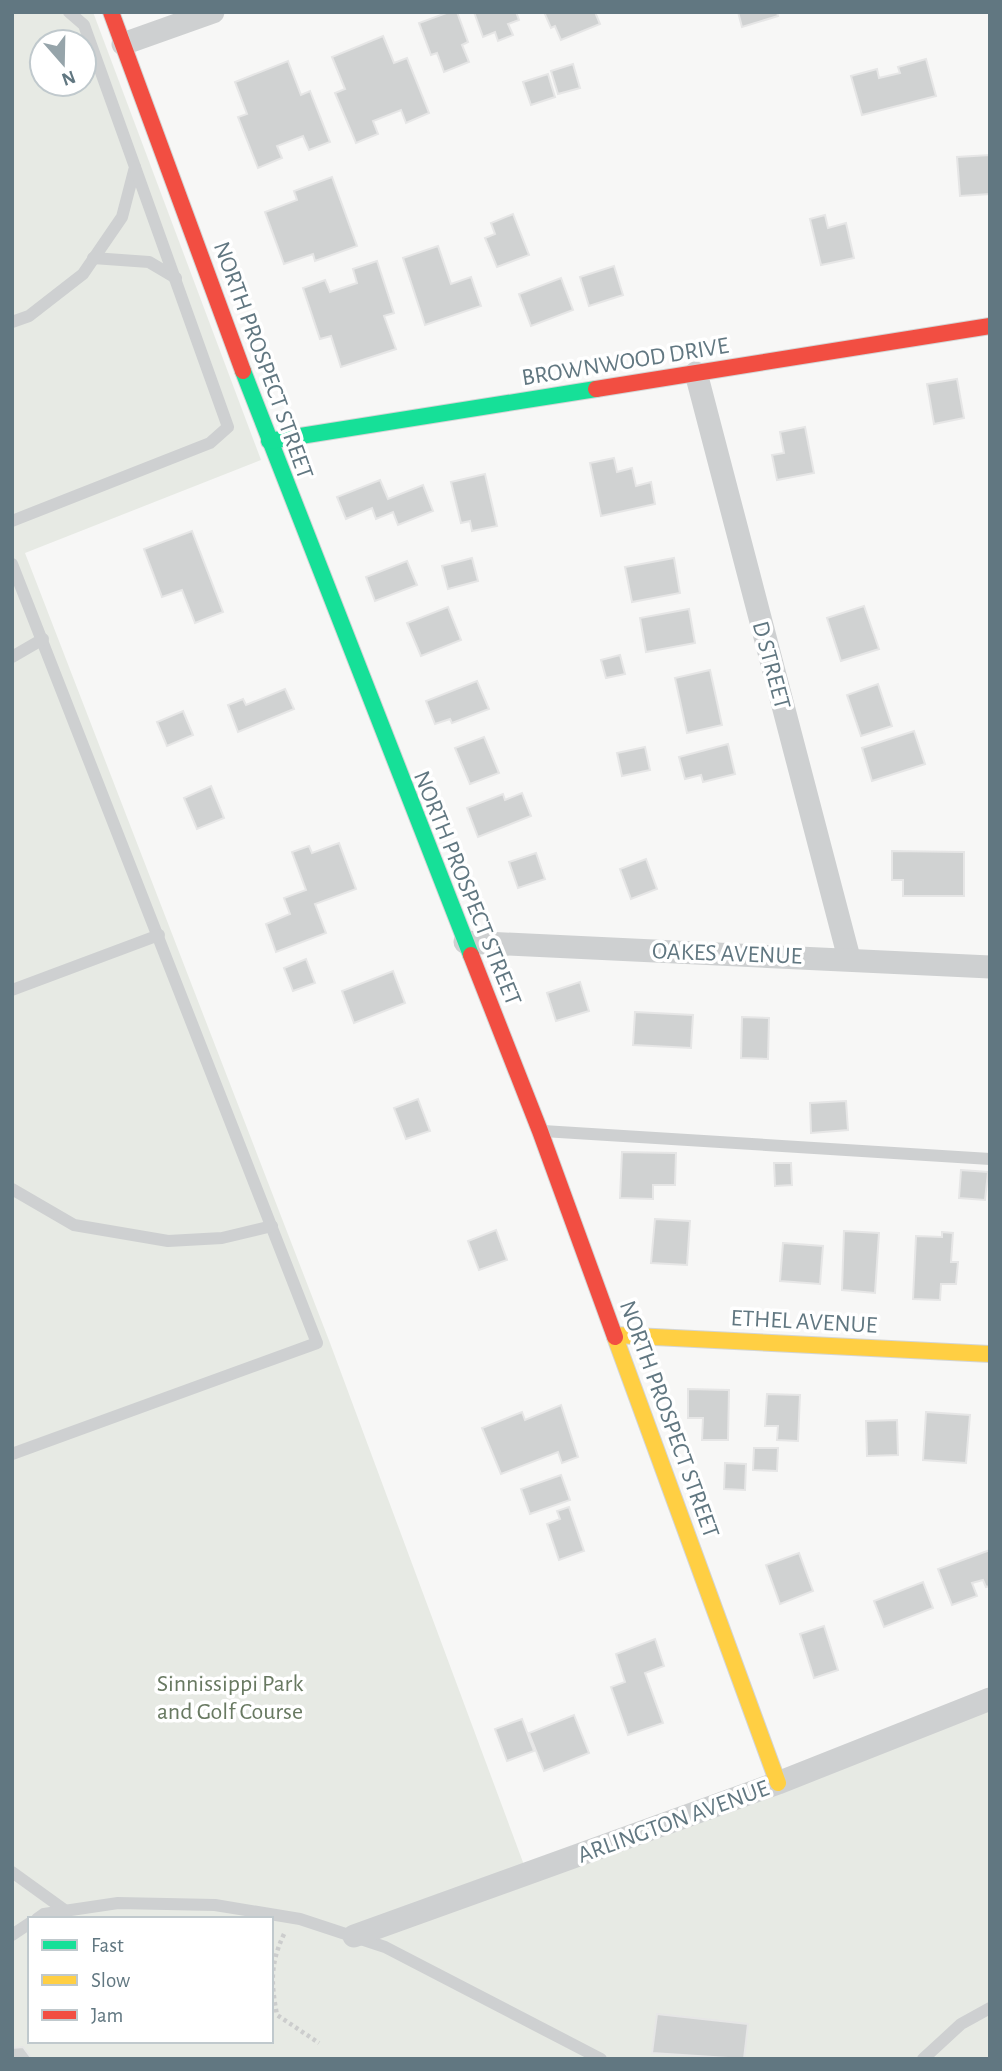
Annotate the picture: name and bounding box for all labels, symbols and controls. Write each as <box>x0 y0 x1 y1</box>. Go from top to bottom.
north arrow <box>28 28 98 98</box>
text: N <box>59 66 78 89</box>
street label: NORTH PROSPECT STREET <box>209 238 317 482</box>
street label: BROWNWOOD DRIVE <box>520 334 731 390</box>
street label: D STREET <box>748 618 794 712</box>
street label: NORTH PROSPECT STREET <box>409 768 525 1009</box>
street label: OAKES AVENUE <box>651 939 803 969</box>
street label: NORTH PROSPECT STREET <box>615 1297 723 1541</box>
street label: ETHEL AVENUE <box>730 1306 878 1338</box>
park label: Sinnissippi Park and Golf Course <box>157 1672 303 1724</box>
street label: ARLINGTON AVENUE <box>574 1776 773 1868</box>
legend <box>28 1917 273 2043</box>
text: Fast <box>91 1935 124 1956</box>
text: Slow <box>91 1970 130 1991</box>
text: Jam <box>91 2005 123 2026</box>

